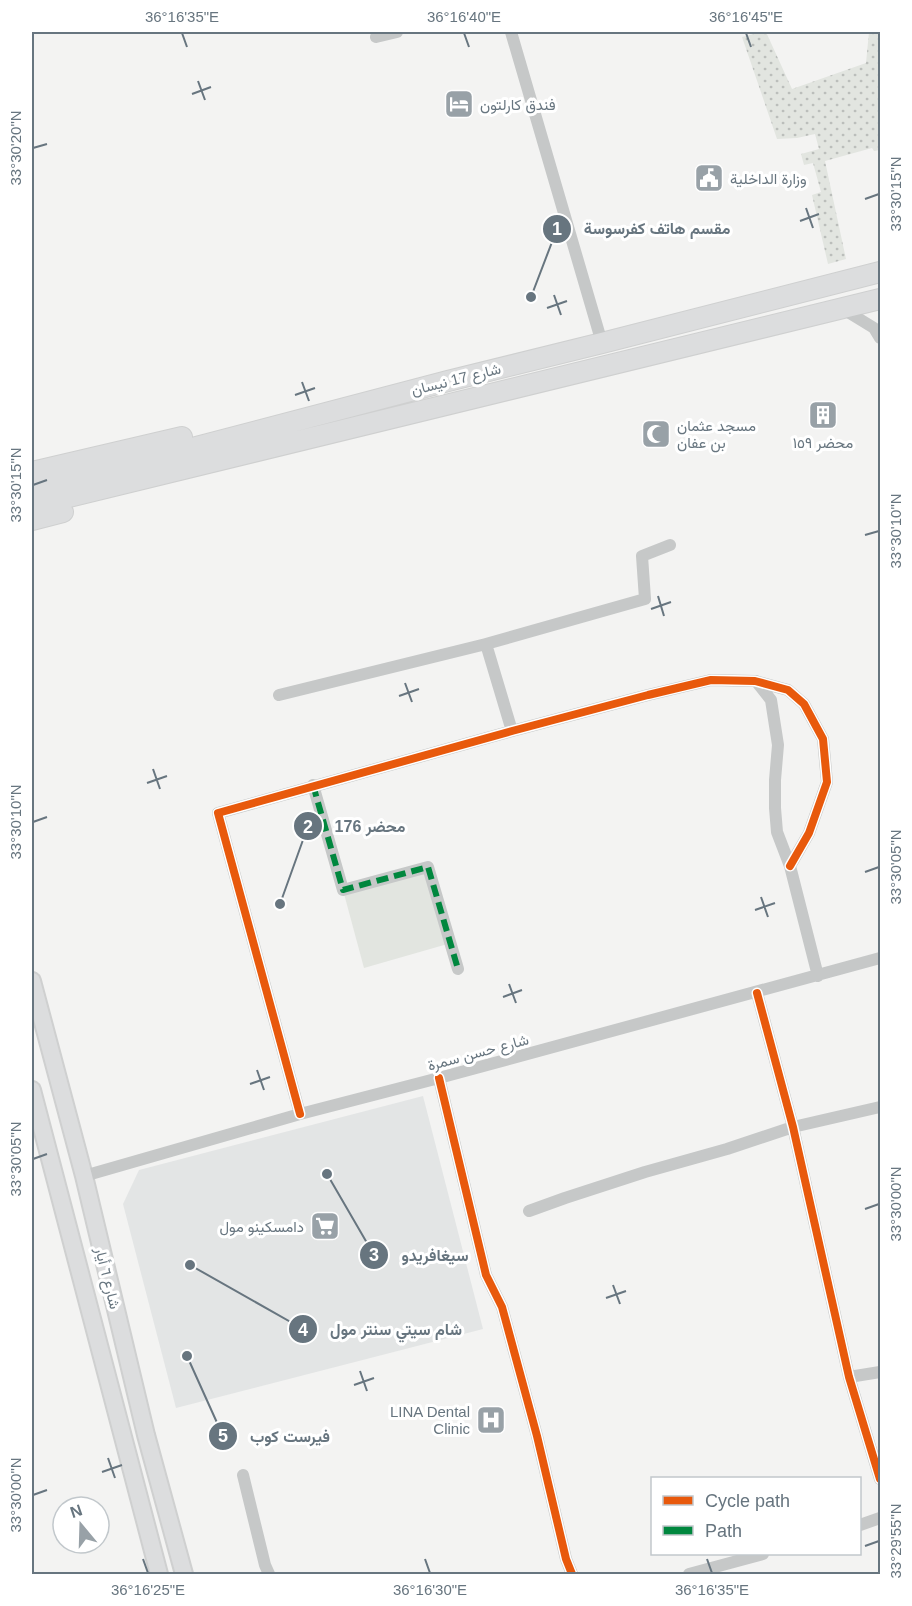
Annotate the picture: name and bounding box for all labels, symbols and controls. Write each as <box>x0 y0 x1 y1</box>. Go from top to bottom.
text: 36°16'35"E <box>145 8 219 25</box>
text: 36°16'40"E <box>427 8 501 25</box>
text: 36°16'45"E <box>709 8 783 25</box>
hotel icon: فندق كارلتون <box>443 88 475 120</box>
place label: فندق كارلتون <box>480 96 556 114</box>
text: 33°30'20"N <box>7 110 24 186</box>
text: 33°30'15"N <box>887 156 904 232</box>
public building icon: وزارة الداخلية <box>693 162 725 194</box>
place label: وزارة الداخلية <box>730 170 807 188</box>
callout: مقسم هاتف كفرسوسة <box>542 212 742 246</box>
text: 1 <box>552 219 562 239</box>
text: مقسم هاتف كفرسوسة <box>584 220 731 239</box>
street label: شارع 17 نيسان <box>409 360 503 401</box>
building icon: محضر ١٥٩ <box>807 399 839 431</box>
place label: مسجد عثمان بن عفان <box>677 417 756 453</box>
mosque icon: مسجد عثمان بن عفان <box>640 418 672 450</box>
place label: محضر ١٥٩ <box>793 434 853 452</box>
text: 33°30'15"N <box>7 447 24 523</box>
text: 33°30'10"N <box>887 493 904 569</box>
text: 33°30'10"N <box>7 784 24 860</box>
callout: محضر 176 <box>293 809 417 843</box>
text: 2 <box>303 817 313 837</box>
text: محضر 176 <box>335 818 406 837</box>
text: 33°30'05"N <box>887 829 904 905</box>
street label: شارع حسن سمرة <box>426 1030 531 1077</box>
text: 33°30'05"N <box>7 1121 24 1197</box>
text: 33°30'00"N <box>887 1166 904 1242</box>
supermarket icon: دامسكينو مول <box>309 1210 341 1242</box>
place label: دامسكينو مول <box>219 1218 304 1236</box>
callout: سيغافريدو <box>359 1238 481 1272</box>
street label: شارع ٦ أيار <box>89 1244 124 1312</box>
text: 3 <box>369 1245 379 1265</box>
text: سيغافريدو <box>401 1247 469 1266</box>
callout: شام سيتي سنتر مول <box>288 1312 474 1346</box>
text: 4 <box>298 1320 308 1340</box>
text: شام سيتي سنتر مول <box>330 1321 462 1343</box>
place label: LINA Dental Clinic <box>390 1403 470 1437</box>
hospital icon: LINA Dental Clinic <box>475 1404 507 1436</box>
callout: فيرست كوب <box>208 1419 342 1453</box>
text: 5 <box>218 1426 228 1446</box>
text: فيرست كوب <box>250 1428 330 1447</box>
text: 33°30'00"N <box>7 1457 24 1533</box>
legend <box>651 1477 861 1555</box>
text: Cycle path <box>705 1491 790 1511</box>
north arrow <box>51 1495 111 1555</box>
text: N <box>68 1501 85 1521</box>
text: 33°29'55"N <box>887 1503 904 1579</box>
text: Path <box>705 1521 742 1541</box>
text: 36°16'25"E <box>111 1581 185 1598</box>
text: 36°16'30"E <box>393 1581 467 1598</box>
text: 36°16'35"E <box>675 1581 749 1598</box>

